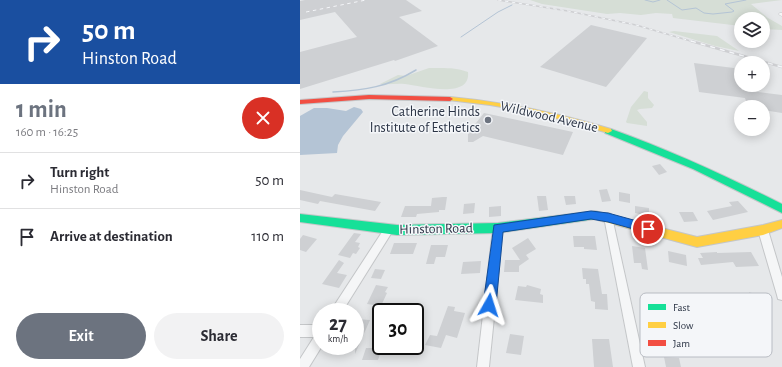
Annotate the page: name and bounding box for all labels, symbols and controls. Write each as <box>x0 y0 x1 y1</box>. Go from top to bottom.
map controls <box>734 12 770 136</box>
button: layers <box>734 12 770 48</box>
icon: right <box>16 16 68 68</box>
text: 50 m <box>82 17 136 45</box>
text: Hinston Road <box>82 50 177 68</box>
button: + <box>734 56 770 92</box>
button: close <box>242 97 284 139</box>
text: 1 min <box>16 98 67 122</box>
street label: Wildwood Avenue <box>499 99 599 135</box>
button: − <box>734 100 770 136</box>
place label: Catherine Hinds Institute of Esthetics <box>370 105 480 135</box>
marker: Catherine Hinds Institute of Esthetics <box>483 115 493 125</box>
text: 160 m · 16:25 <box>16 126 78 139</box>
text: Turn right <box>50 165 109 180</box>
icon: right <box>16 170 38 192</box>
text: 50 m <box>255 173 284 188</box>
text: Hinston Road <box>50 183 118 196</box>
pin <box>631 212 665 246</box>
icon: arrive <box>637 218 659 240</box>
street label: Hinston Road <box>399 221 473 237</box>
icon: arrive <box>16 226 38 248</box>
text: Arrive at destination <box>50 229 173 244</box>
text: 110 m <box>251 229 284 244</box>
position arrow <box>468 284 510 326</box>
legend <box>640 293 772 357</box>
text: Fast <box>673 302 691 313</box>
speed limit sign: 30 <box>372 303 424 355</box>
button: Exit <box>16 313 146 359</box>
button: Share <box>154 313 284 359</box>
text: 27 <box>329 314 347 334</box>
text: Slow <box>673 320 694 331</box>
text: km/h <box>328 334 348 344</box>
text: Jam <box>673 338 690 349</box>

